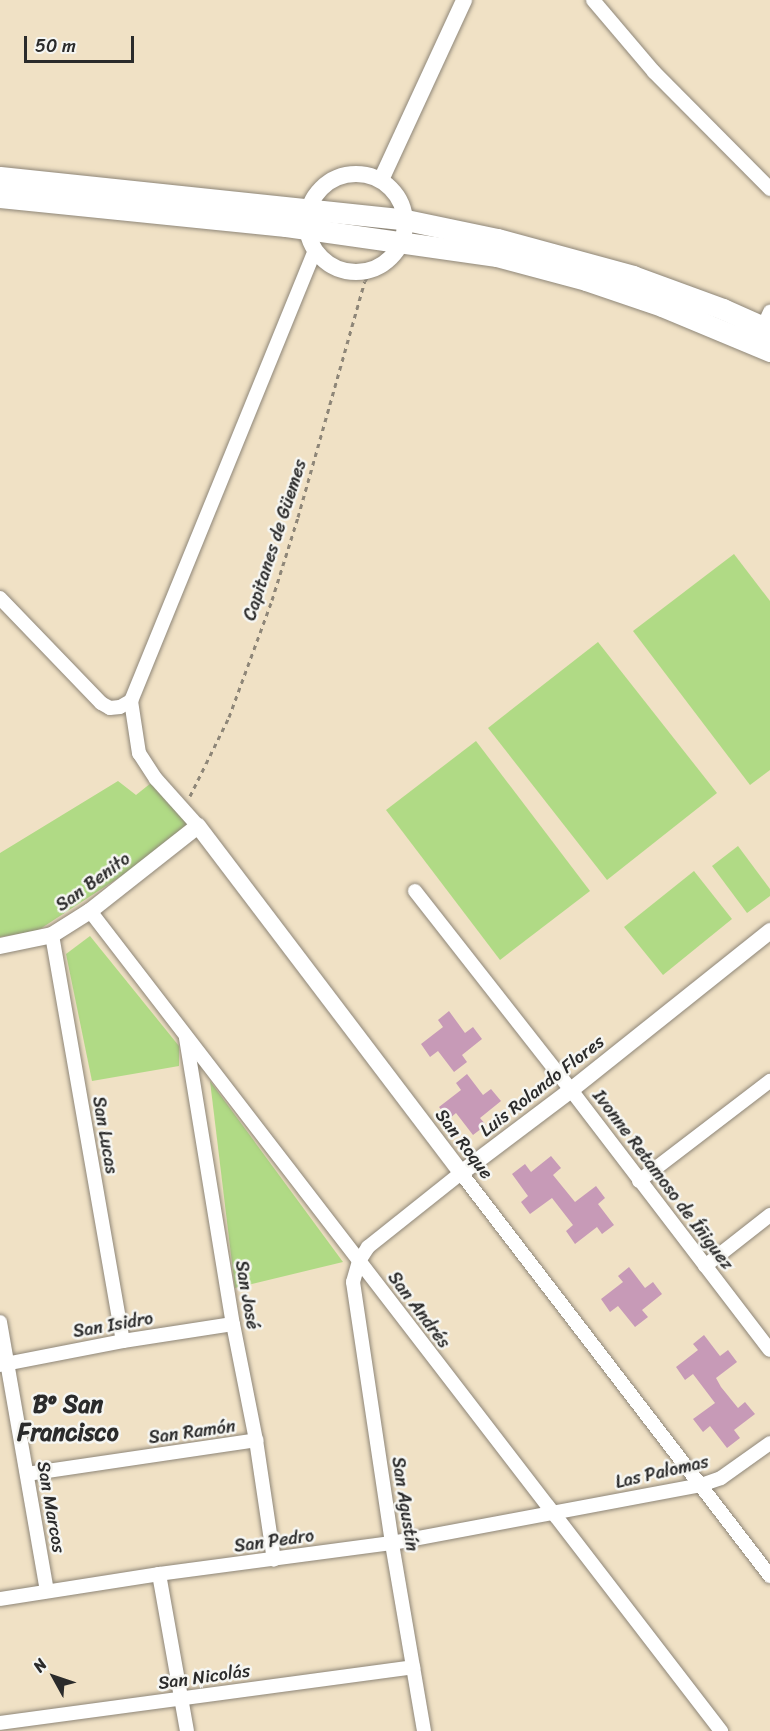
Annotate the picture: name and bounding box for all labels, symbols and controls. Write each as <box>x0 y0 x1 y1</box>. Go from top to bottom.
scale bar <box>27 24 136 62</box>
text: 50 m <box>35 30 76 62</box>
street label: Capitanes de Güemes <box>239 457 311 623</box>
street label: San Benito <box>52 848 134 916</box>
street label: Luis Rolando Flores <box>476 1031 608 1141</box>
street label: Ivonne Retamoso de Íñiguez <box>588 1086 738 1274</box>
street label: San Lucas <box>88 1094 122 1176</box>
street label: San Roque <box>431 1105 497 1183</box>
street label: San José <box>230 1259 264 1331</box>
street label: San Andrés <box>383 1267 455 1353</box>
street label: San Isidro <box>71 1307 155 1343</box>
district label: Bº San Francisco <box>11 1391 125 1447</box>
street label: San Ramón <box>147 1415 237 1449</box>
street label: Las Palomas <box>613 1451 711 1493</box>
street label: San Agustín <box>387 1455 423 1553</box>
street label: San Marcos <box>32 1460 70 1554</box>
street label: San Pedro <box>232 1525 316 1557</box>
north arrow <box>24 1647 84 1707</box>
text: N <box>25 1652 55 1679</box>
street label: San Nicolás <box>157 1660 251 1694</box>

